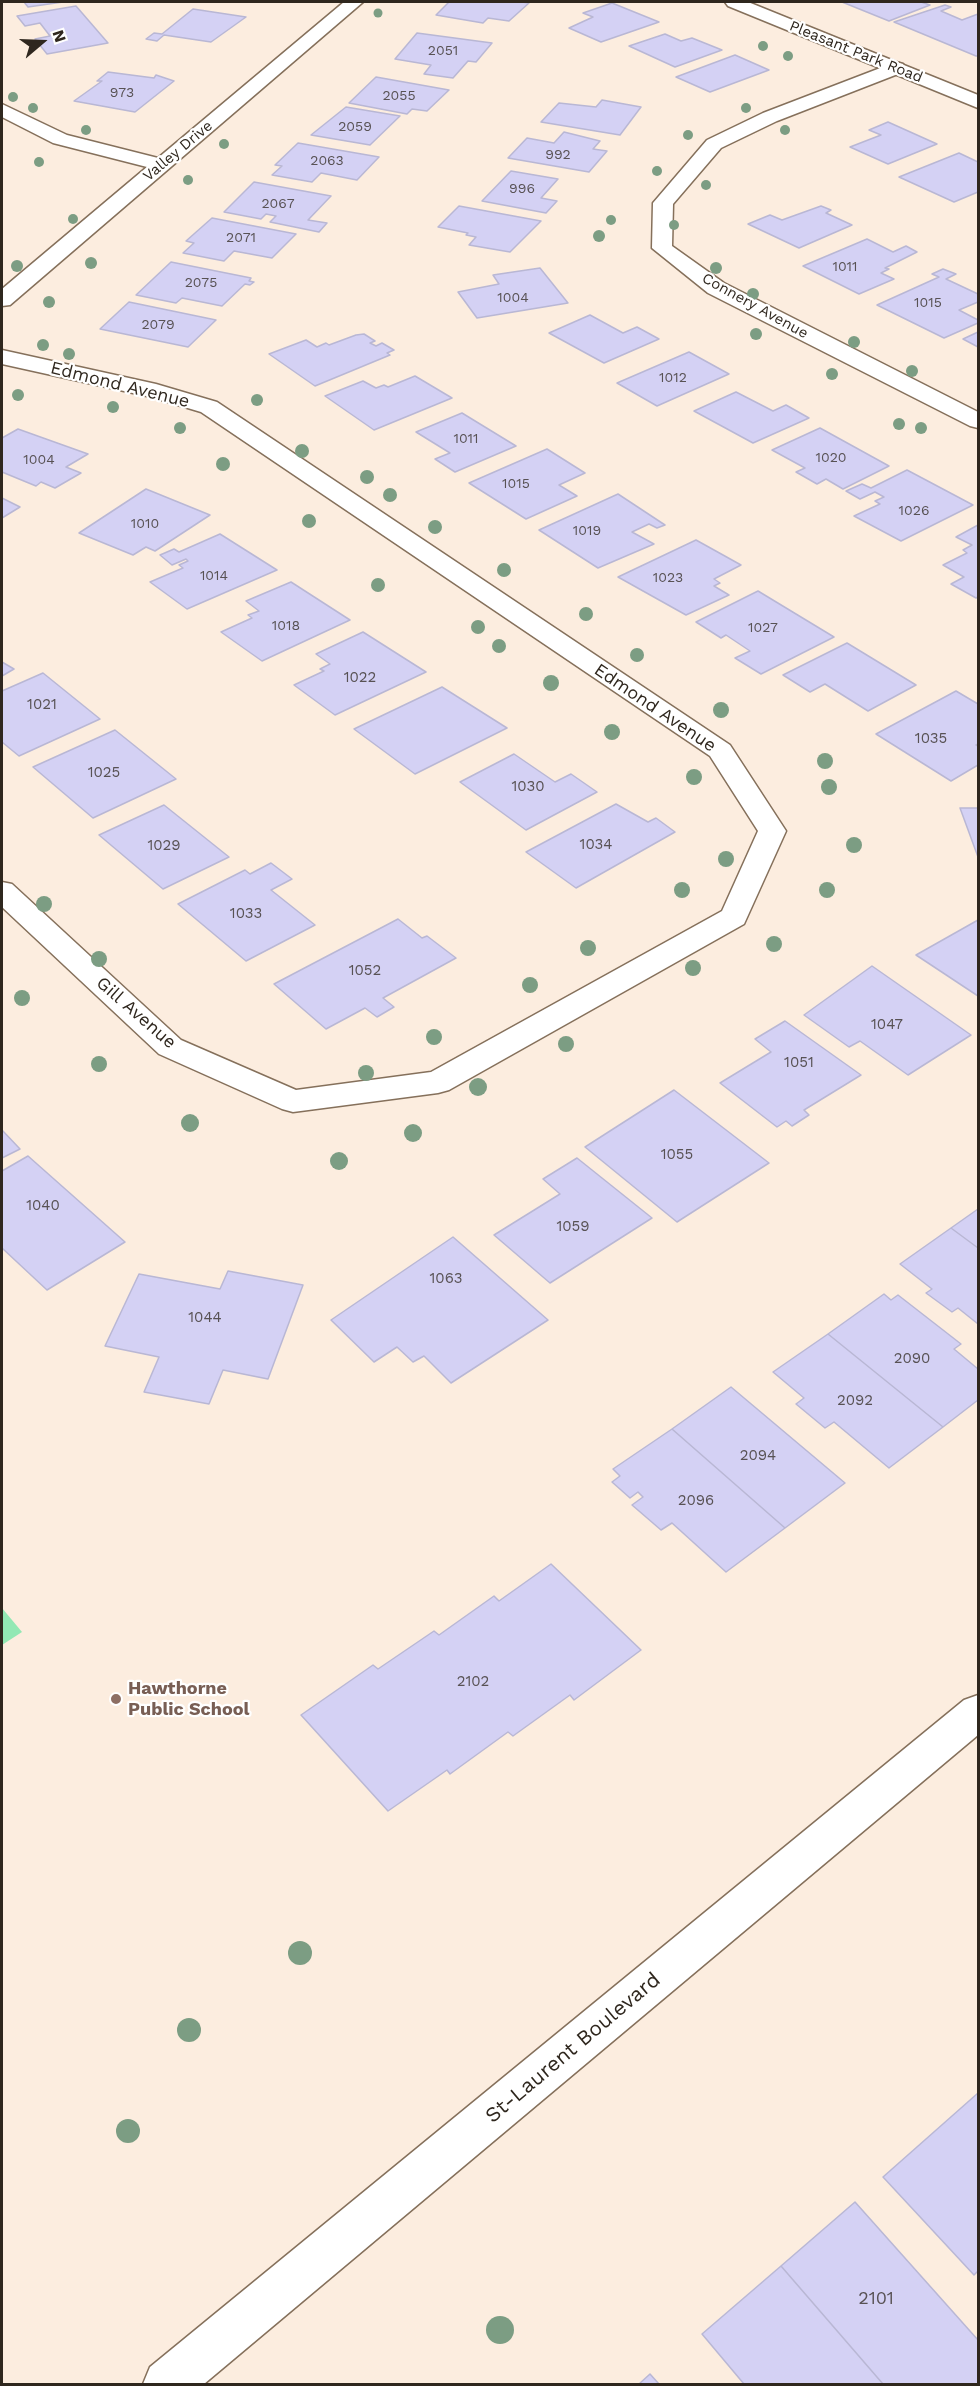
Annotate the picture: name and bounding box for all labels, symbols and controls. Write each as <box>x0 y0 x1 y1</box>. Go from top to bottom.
north arrow <box>12 12 72 72</box>
street label: Pleasant Park Road <box>787 17 925 87</box>
text: N <box>49 27 70 45</box>
house number: 2051 <box>428 43 458 59</box>
house number: 973 <box>110 85 134 101</box>
house number: 2055 <box>382 88 416 104</box>
street label: Valley Drive <box>140 117 216 185</box>
house number: 2059 <box>338 119 372 135</box>
house number: 992 <box>545 147 571 163</box>
house number: 2063 <box>310 153 344 169</box>
house number: 996 <box>509 181 535 197</box>
house number: 2067 <box>261 196 295 212</box>
house number: 2071 <box>226 230 256 246</box>
house number: 1011 <box>832 259 858 275</box>
street label: Connery Avenue <box>699 269 811 343</box>
house number: 2075 <box>185 275 217 291</box>
house number: 1004 <box>497 290 529 306</box>
house number: 1015 <box>914 295 942 311</box>
house number: 2079 <box>141 317 175 333</box>
street label: Edmond Avenue <box>48 357 192 413</box>
house number: 1012 <box>659 370 687 386</box>
house number: 1011 <box>453 431 479 447</box>
house number: 1020 <box>815 450 847 466</box>
house number: 1004 <box>23 452 55 468</box>
house number: 1015 <box>502 476 530 492</box>
house number: 1026 <box>899 503 929 519</box>
house number: 1010 <box>131 516 159 532</box>
house number: 1019 <box>573 523 601 539</box>
house number: 1014 <box>200 568 228 584</box>
house number: 1023 <box>653 570 683 586</box>
house number: 1018 <box>272 618 300 634</box>
house number: 1027 <box>748 620 778 636</box>
street label: Edmond Avenue <box>590 659 720 757</box>
house number: 1022 <box>344 669 376 687</box>
house number: 1021 <box>27 696 57 714</box>
house number: 1035 <box>915 730 947 748</box>
house number: 1025 <box>88 764 120 782</box>
house number: 1030 <box>512 778 544 796</box>
house number: 1034 <box>580 836 612 854</box>
house number: 1029 <box>147 837 181 855</box>
house number: 1033 <box>230 905 262 923</box>
house number: 1052 <box>349 962 381 980</box>
street label: Gill Avenue <box>92 972 180 1054</box>
house number: 1047 <box>871 1016 903 1034</box>
house number: 1051 <box>784 1054 814 1072</box>
house number: 1055 <box>661 1146 693 1164</box>
house number: 1040 <box>26 1197 60 1215</box>
house number: 1059 <box>556 1218 590 1236</box>
house number: 1063 <box>429 1270 463 1288</box>
house number: 1044 <box>188 1309 222 1327</box>
house number: 2090 <box>894 1350 930 1368</box>
house number: 2092 <box>837 1392 873 1410</box>
house number: 2094 <box>740 1447 776 1465</box>
house number: 2096 <box>678 1492 714 1510</box>
house number: 2102 <box>457 1673 489 1691</box>
place label: Hawthorne Public School <box>128 1678 249 1720</box>
marker: Hawthorne Public School <box>109 1692 123 1706</box>
street label: St-Laurent Boulevard <box>480 1967 666 2129</box>
house number: 2101 <box>858 2288 894 2310</box>

